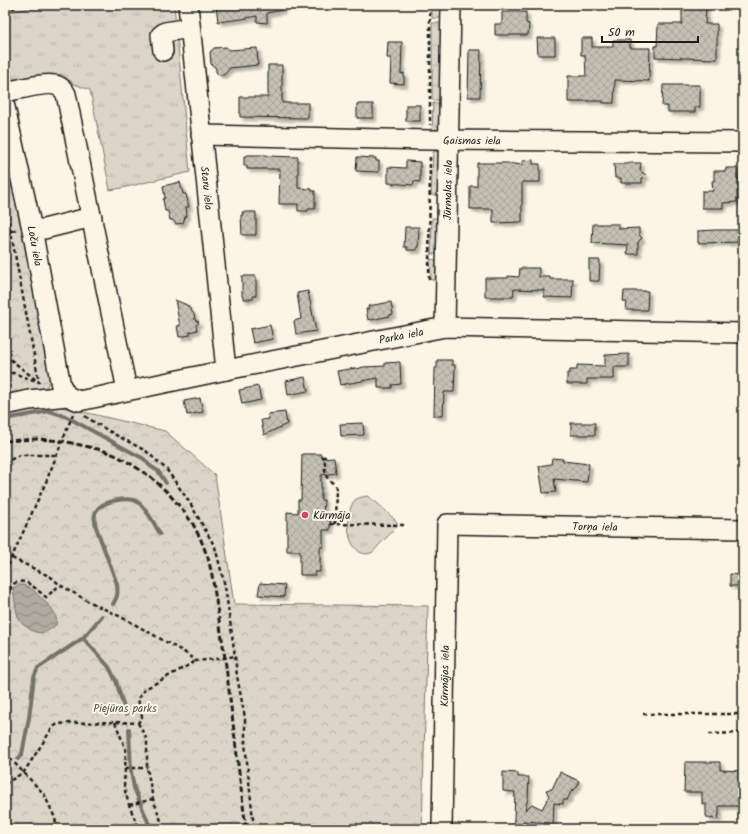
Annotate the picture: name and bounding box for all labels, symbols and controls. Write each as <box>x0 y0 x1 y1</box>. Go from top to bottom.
scale bar <box>602 18 698 44</box>
text: 50 m <box>608 23 635 42</box>
street label: Gaismas iela <box>443 132 501 150</box>
street label: Jūrmalas iela <box>439 160 458 220</box>
street label: Staru iela <box>195 165 217 211</box>
street label: Loču iela <box>21 224 47 268</box>
street label: Parka iela <box>378 323 425 350</box>
place label: Kūrmāja <box>313 507 350 525</box>
marker: Kūrmāja <box>300 510 310 520</box>
street label: Torņa iela <box>572 518 618 537</box>
street label: Kūrmājas iela <box>436 645 455 707</box>
park label: Piejūras parks <box>93 700 157 718</box>

